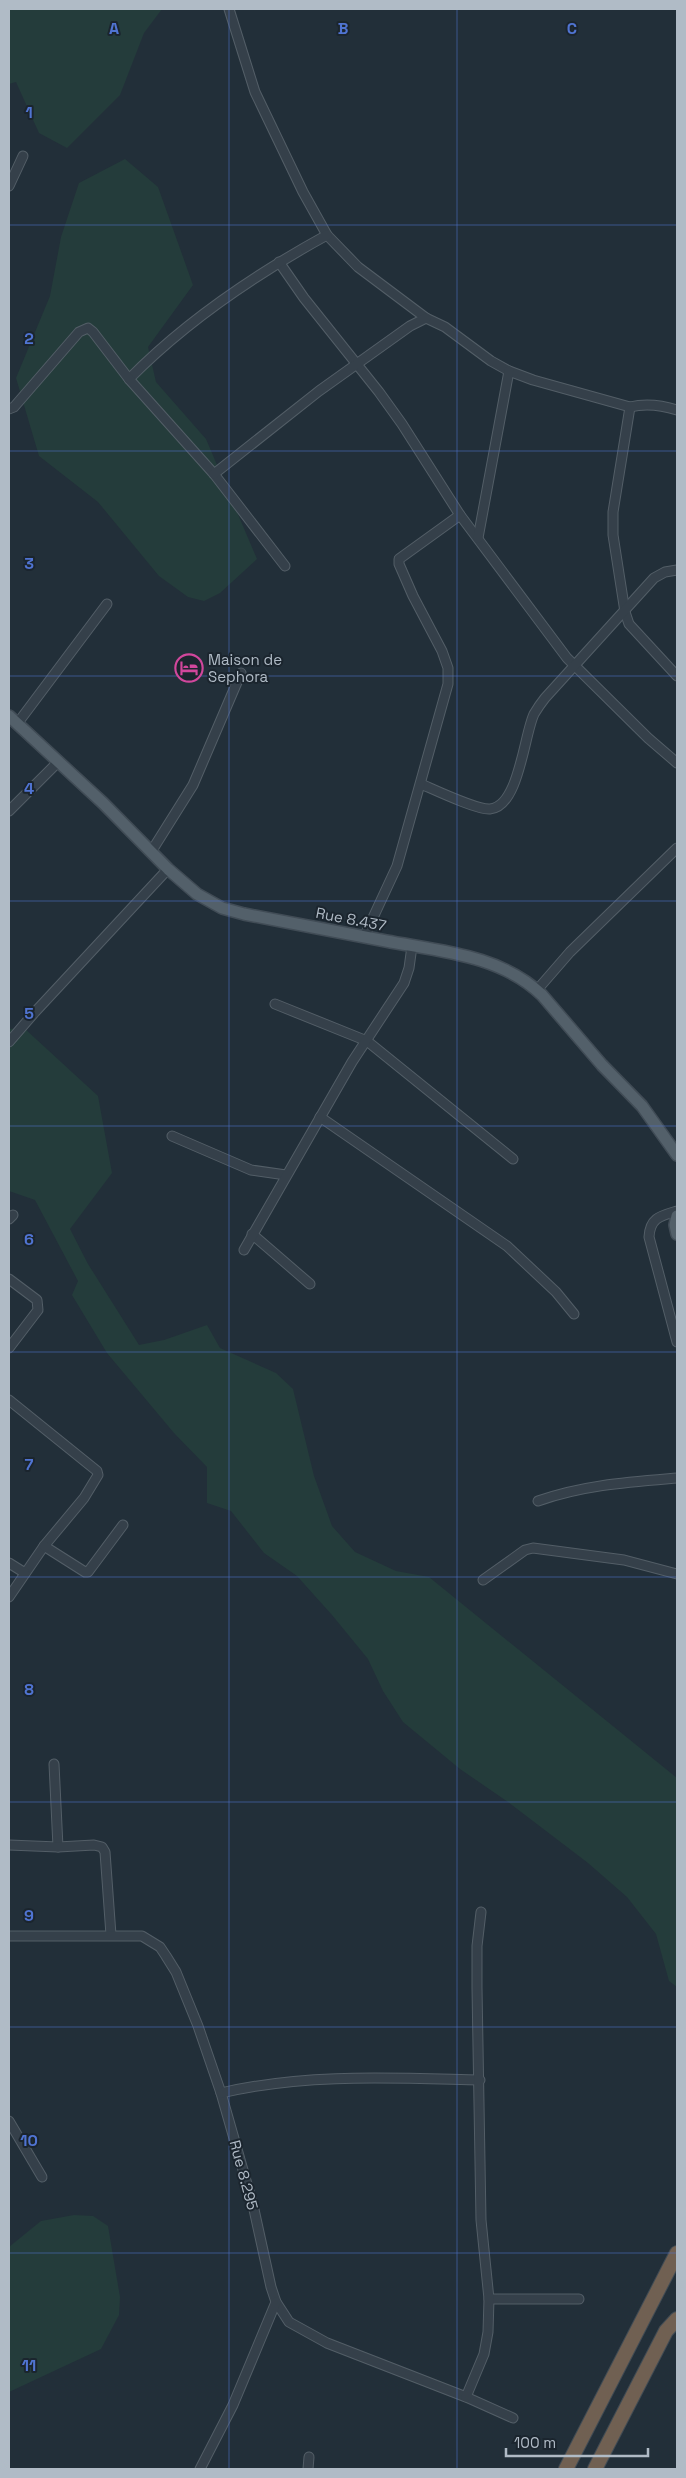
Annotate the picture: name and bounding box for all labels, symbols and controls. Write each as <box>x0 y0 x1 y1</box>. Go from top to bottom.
text: A <box>109 18 119 39</box>
text: B <box>338 18 348 39</box>
text: C <box>567 18 577 39</box>
text: 1 <box>25 102 33 123</box>
text: 2 <box>24 328 34 349</box>
text: 3 <box>24 553 34 574</box>
place label: Maison de Sephora <box>208 650 282 686</box>
hotel icon: Maison de Sephora <box>174 653 204 683</box>
text: 4 <box>24 778 34 799</box>
street label: Rue 8.437 <box>314 903 388 935</box>
text: 5 <box>24 1003 34 1024</box>
text: 6 <box>24 1229 34 1250</box>
text: 7 <box>25 1454 34 1475</box>
text: 8 <box>24 1679 34 1700</box>
text: 9 <box>24 1905 34 1926</box>
text: 10 <box>20 2130 38 2151</box>
street label: Rue 8.295 <box>226 2138 262 2212</box>
text: 11 <box>22 2355 36 2376</box>
scale bar <box>506 2426 648 2458</box>
text: 100 m <box>514 2433 556 2452</box>

